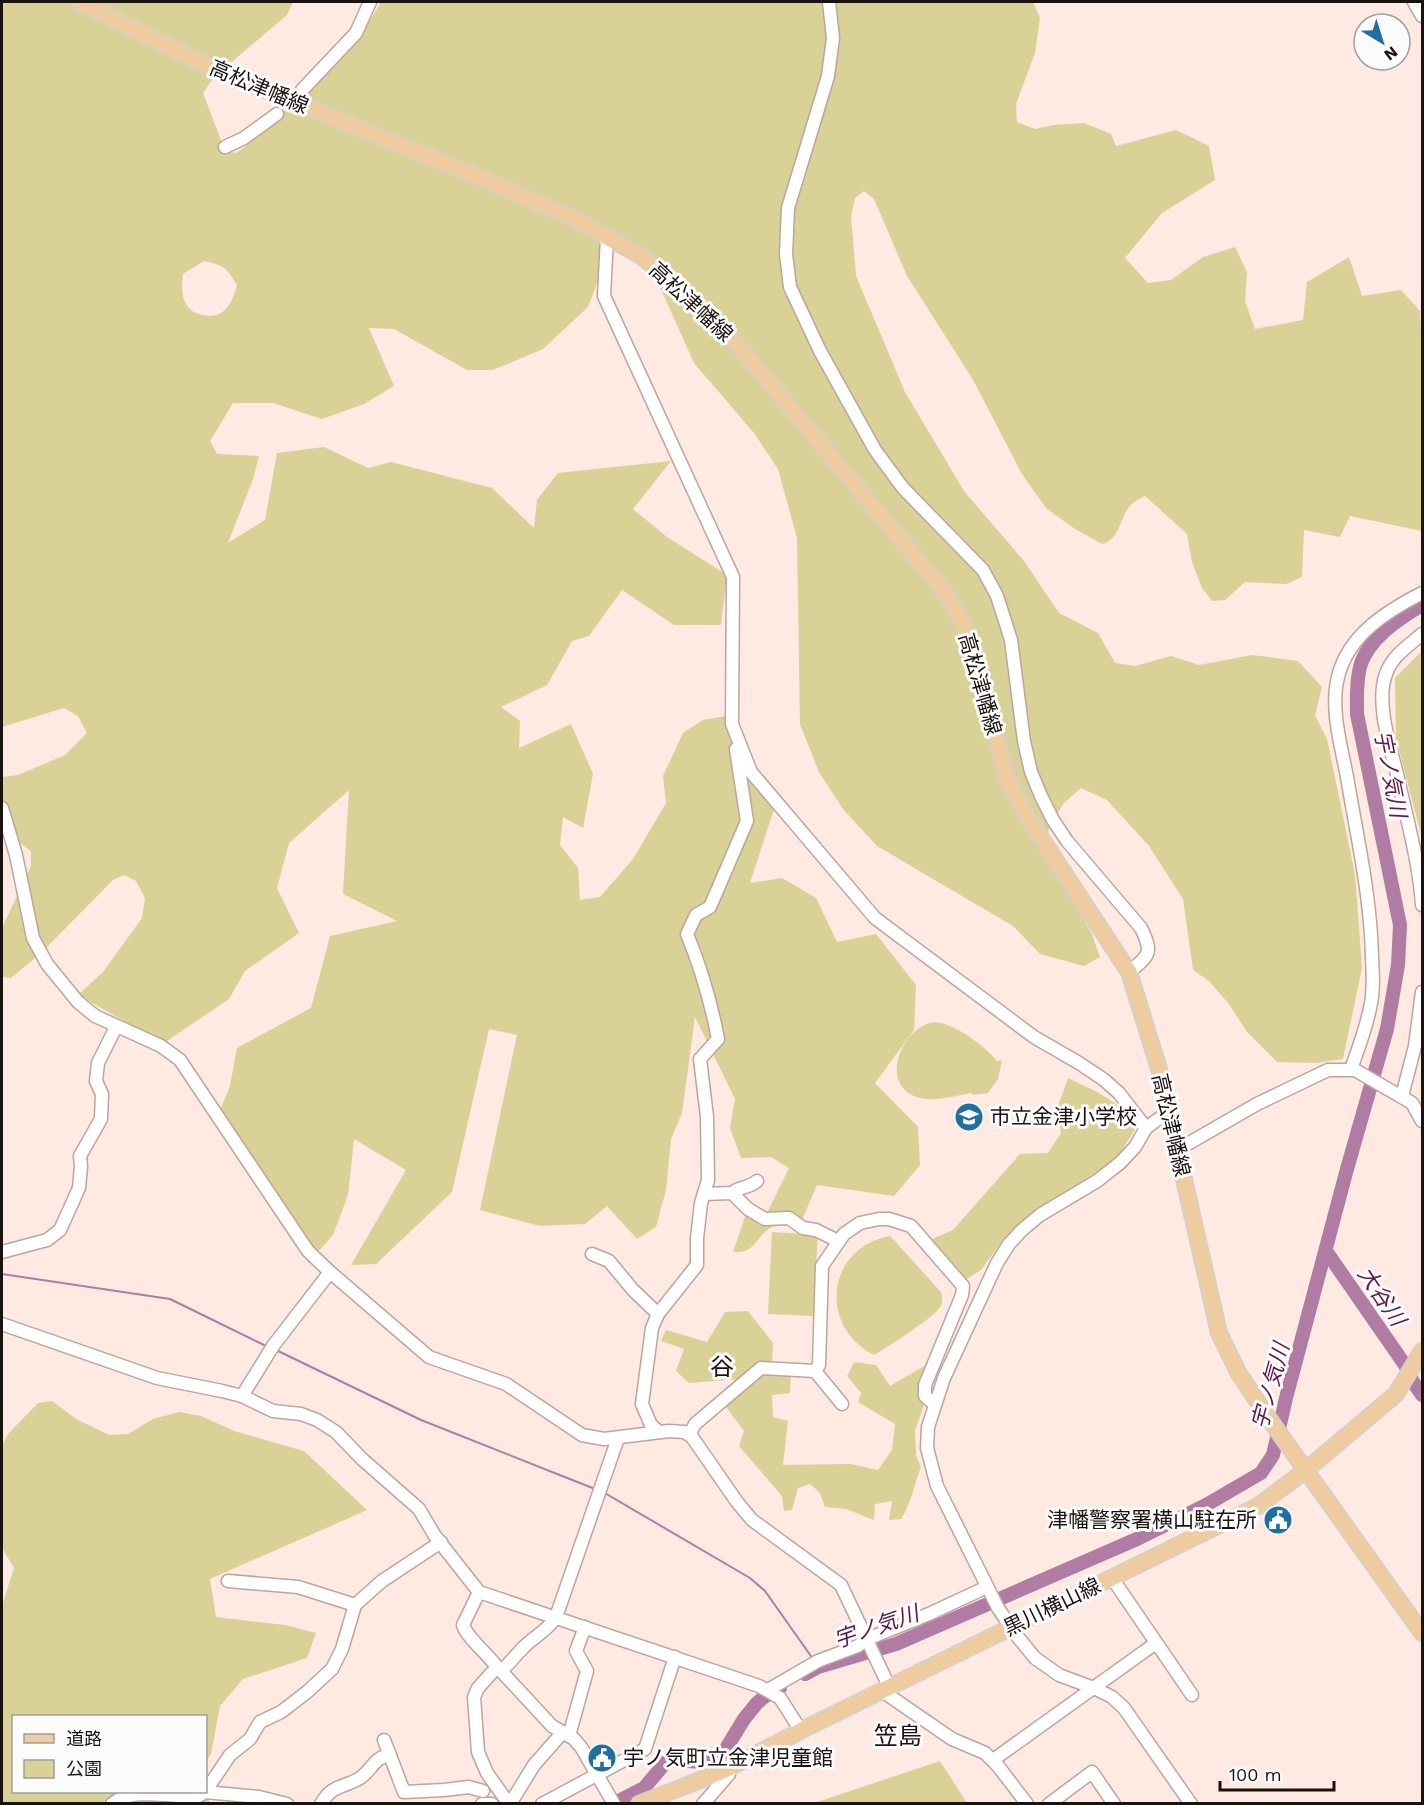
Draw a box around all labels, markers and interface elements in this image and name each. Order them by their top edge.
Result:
north arrow [1352,12,1412,72]
text: N [1380,42,1401,65]
street label: 高松津幡線 [206,55,312,119]
street label: 高松津幡線 [644,257,738,347]
street label: 高松津幡線 [954,630,1007,738]
water label: 宇ノ気川 [1370,729,1412,822]
street label: 高松津幡線 [1147,1071,1195,1179]
school or university icon: 市立金津小学校 [953,1101,985,1133]
place label: 市立金津小学校 [990,1104,1137,1129]
water label: 大谷川 [1353,1262,1412,1332]
water label: 宇ノ気川 [1247,1338,1294,1432]
district label: 谷 [710,1353,734,1381]
public building icon: 津幡警察署横山駐在所 [1262,1504,1294,1536]
place label: 津幡警察署横山駐在所 [1047,1507,1257,1532]
street label: 黒川横山線 [999,1572,1104,1641]
water label: 宇ノ気川 [830,1600,924,1653]
legend [12,1715,207,1793]
district label: 笠島 [874,1722,922,1750]
text: 道路 [66,1728,102,1749]
public building icon: 宇ノ気町立金津児童館 [586,1742,618,1774]
place label: 宇ノ気町立金津児童館 [623,1745,833,1770]
scale bar [1220,1754,1334,1792]
text: 公園 [66,1758,102,1779]
text: 100 m [1229,1764,1282,1785]

